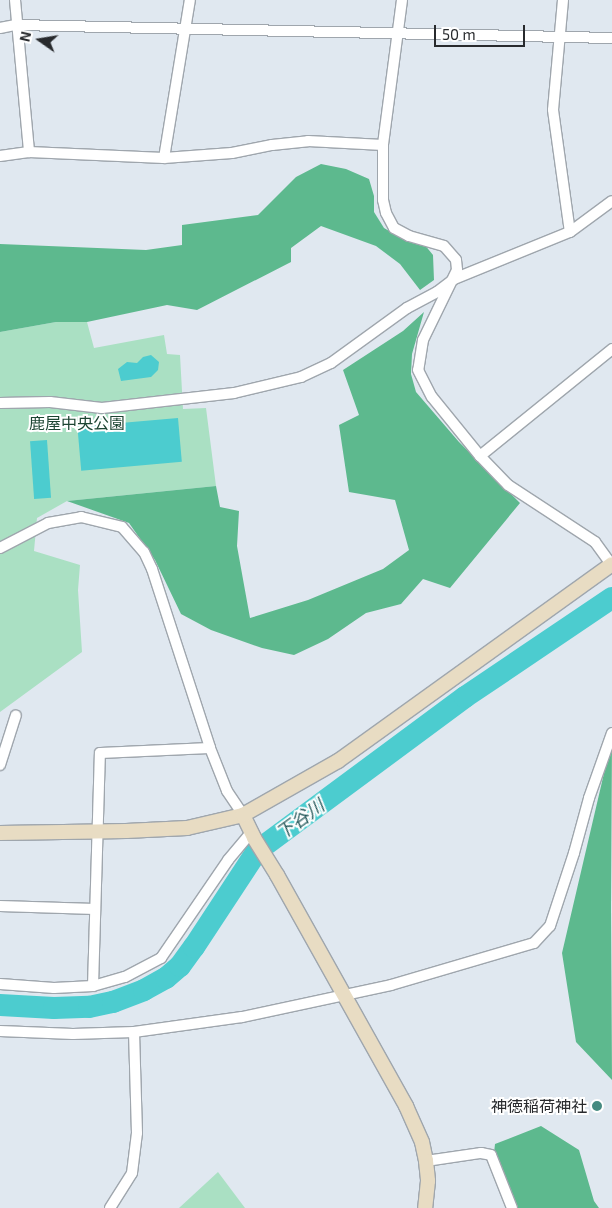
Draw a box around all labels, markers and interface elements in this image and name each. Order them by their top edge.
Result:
north arrow [15,15,65,65]
scale bar [437,15,528,47]
text: 50 m [442,25,476,43]
text: N [15,30,34,43]
park label: 鹿屋中央公園 [29,413,125,433]
water label: 下谷川 [272,794,328,844]
place label: 神徳稲荷神社 [491,1096,587,1116]
marker: 神徳稲荷神社 [591,1100,603,1112]

